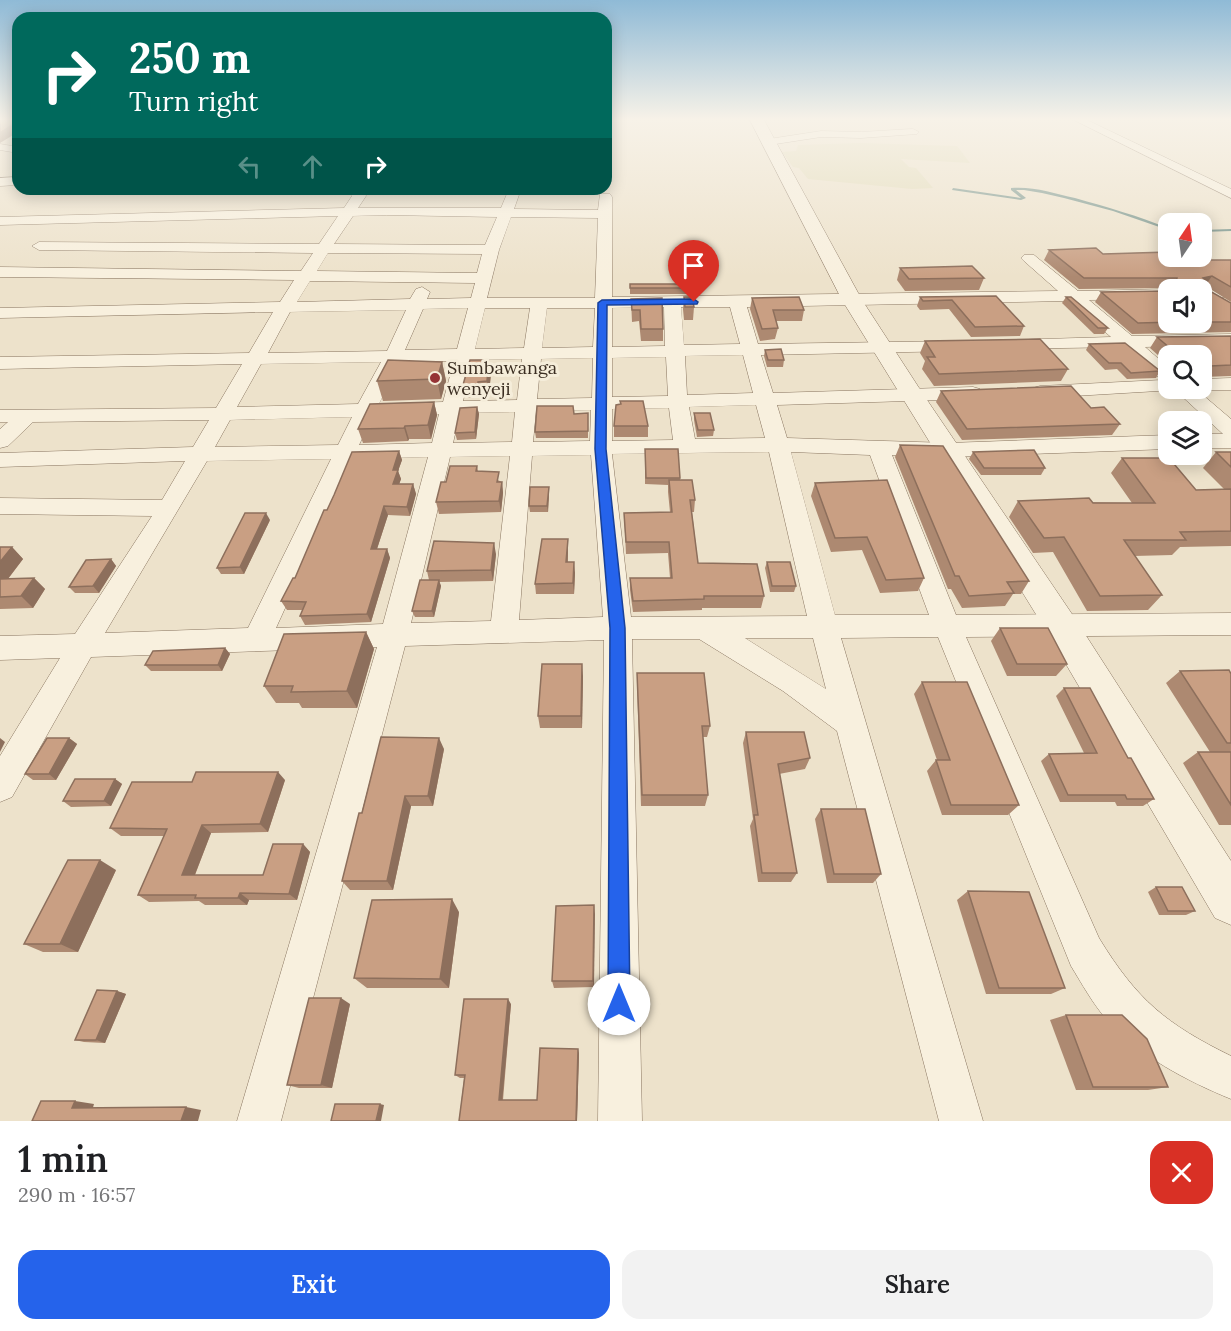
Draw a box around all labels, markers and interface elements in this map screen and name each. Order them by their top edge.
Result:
text: 250 m [129,31,250,85]
icon: right [30,36,108,114]
text: Turn right [129,84,258,118]
icon: left [233,150,266,183]
icon: ahead [296,150,329,183]
icon: right [359,150,392,183]
north arrow [1158,213,1212,267]
map controls [1158,213,1212,465]
pin [668,240,719,302]
icon: arrive [677,249,710,282]
button: sound [1158,279,1212,333]
button: search [1158,345,1212,399]
place label: Sumbawanga wenyeji [447,356,557,400]
marker: Sumbawanga wenyeji [428,371,442,385]
button: layers [1158,411,1212,465]
position arrow [587,972,651,1036]
text: 1 min [18,1136,108,1182]
button: close [1150,1141,1213,1204]
text: 290 m · 16:57 [18,1182,135,1207]
button: Exit [18,1250,610,1319]
button: Share [622,1250,1213,1319]

